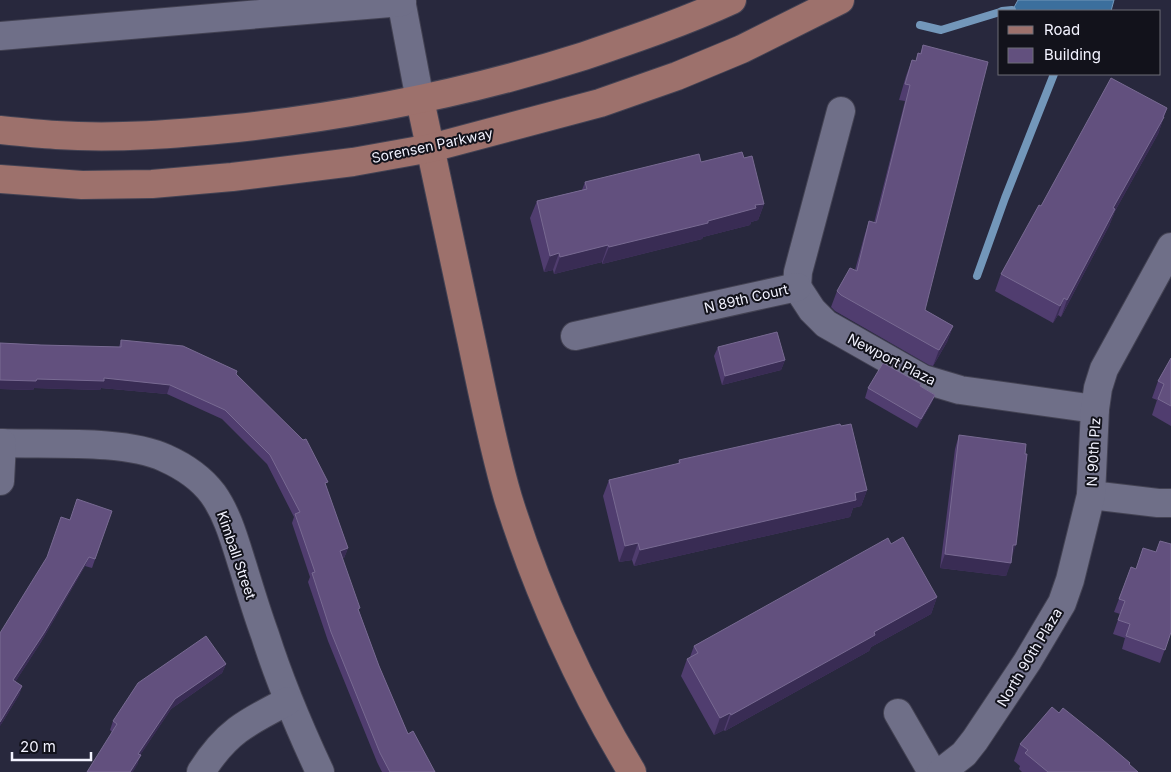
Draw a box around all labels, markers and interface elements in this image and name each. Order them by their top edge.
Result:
legend [998,10,1161,75]
text: Road [1044,20,1080,39]
text: Building [1044,45,1101,64]
street label: Sorensen Parkway [370,124,494,166]
street label: N 89th Court [702,280,790,316]
street label: Newport Plaza [845,329,939,389]
street label: N 90th Plz [1083,417,1103,487]
street label: Kimball Street [214,509,260,602]
street label: North 90th Plaza [993,605,1065,709]
scale bar [12,730,91,762]
text: 20 m [20,737,56,756]

